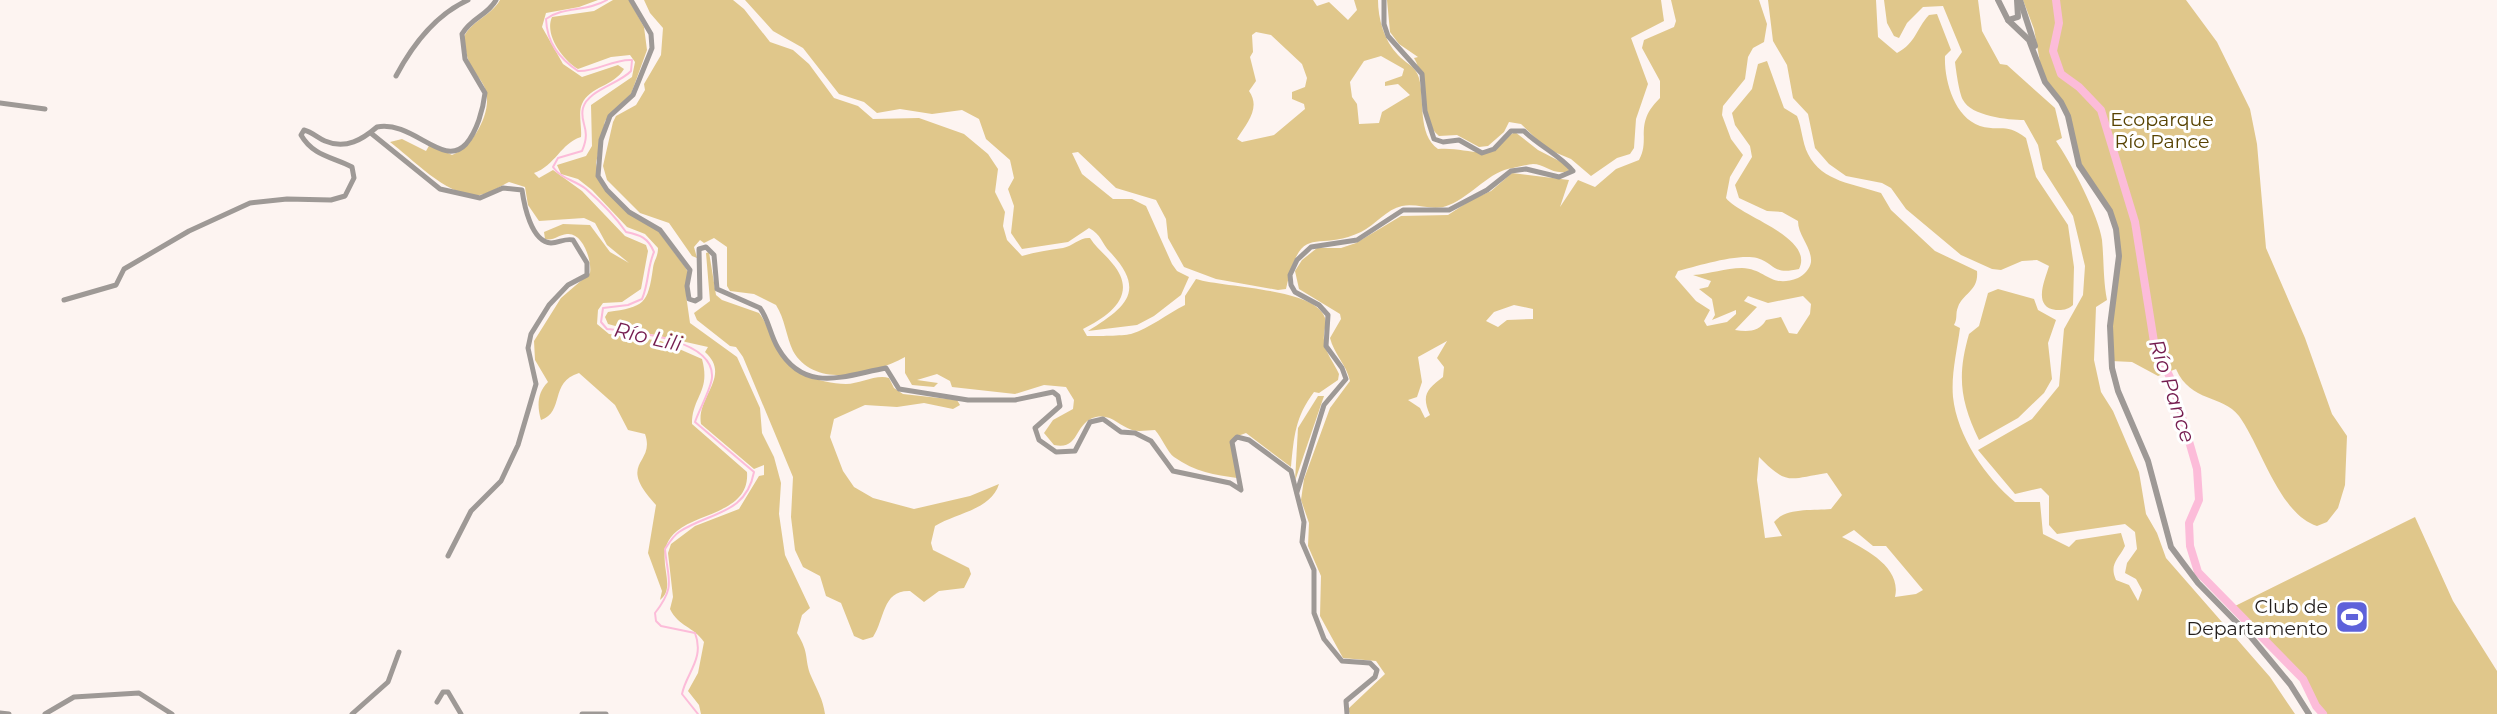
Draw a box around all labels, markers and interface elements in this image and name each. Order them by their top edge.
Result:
park label: Ecoparque Río Pance [2110,108,2214,153]
water label: Río Lili [612,317,685,357]
water label: Río Pance [2144,336,2201,446]
place label: Club de Departamento [2187,595,2328,640]
sports icon: Club de Departamento [2333,598,2371,636]

